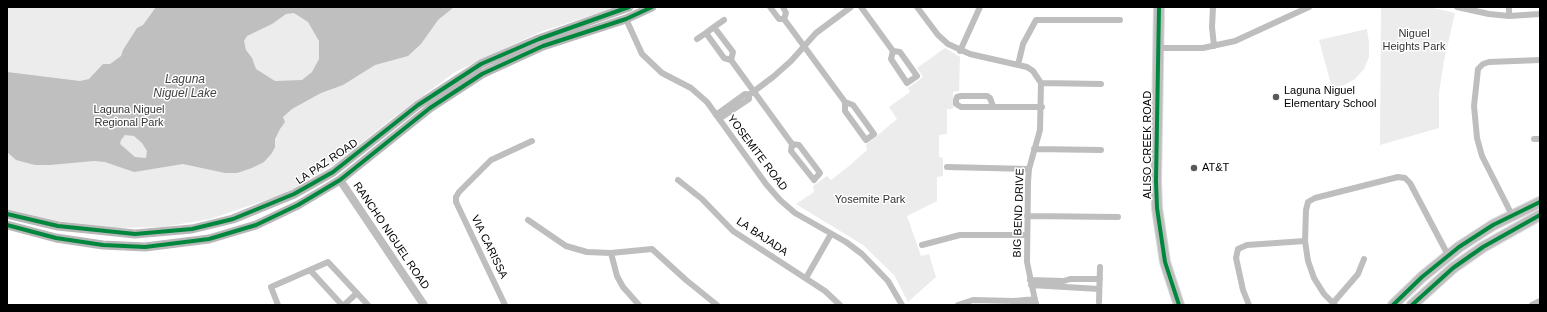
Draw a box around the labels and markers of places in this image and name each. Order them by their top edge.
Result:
place label: Laguna Niguel Elementary School [1284,84,1376,110]
marker: Laguna Niguel Elementary School [1271,92,1281,102]
place label: AT&T [1202,161,1229,175]
marker: AT&T [1189,163,1199,173]

